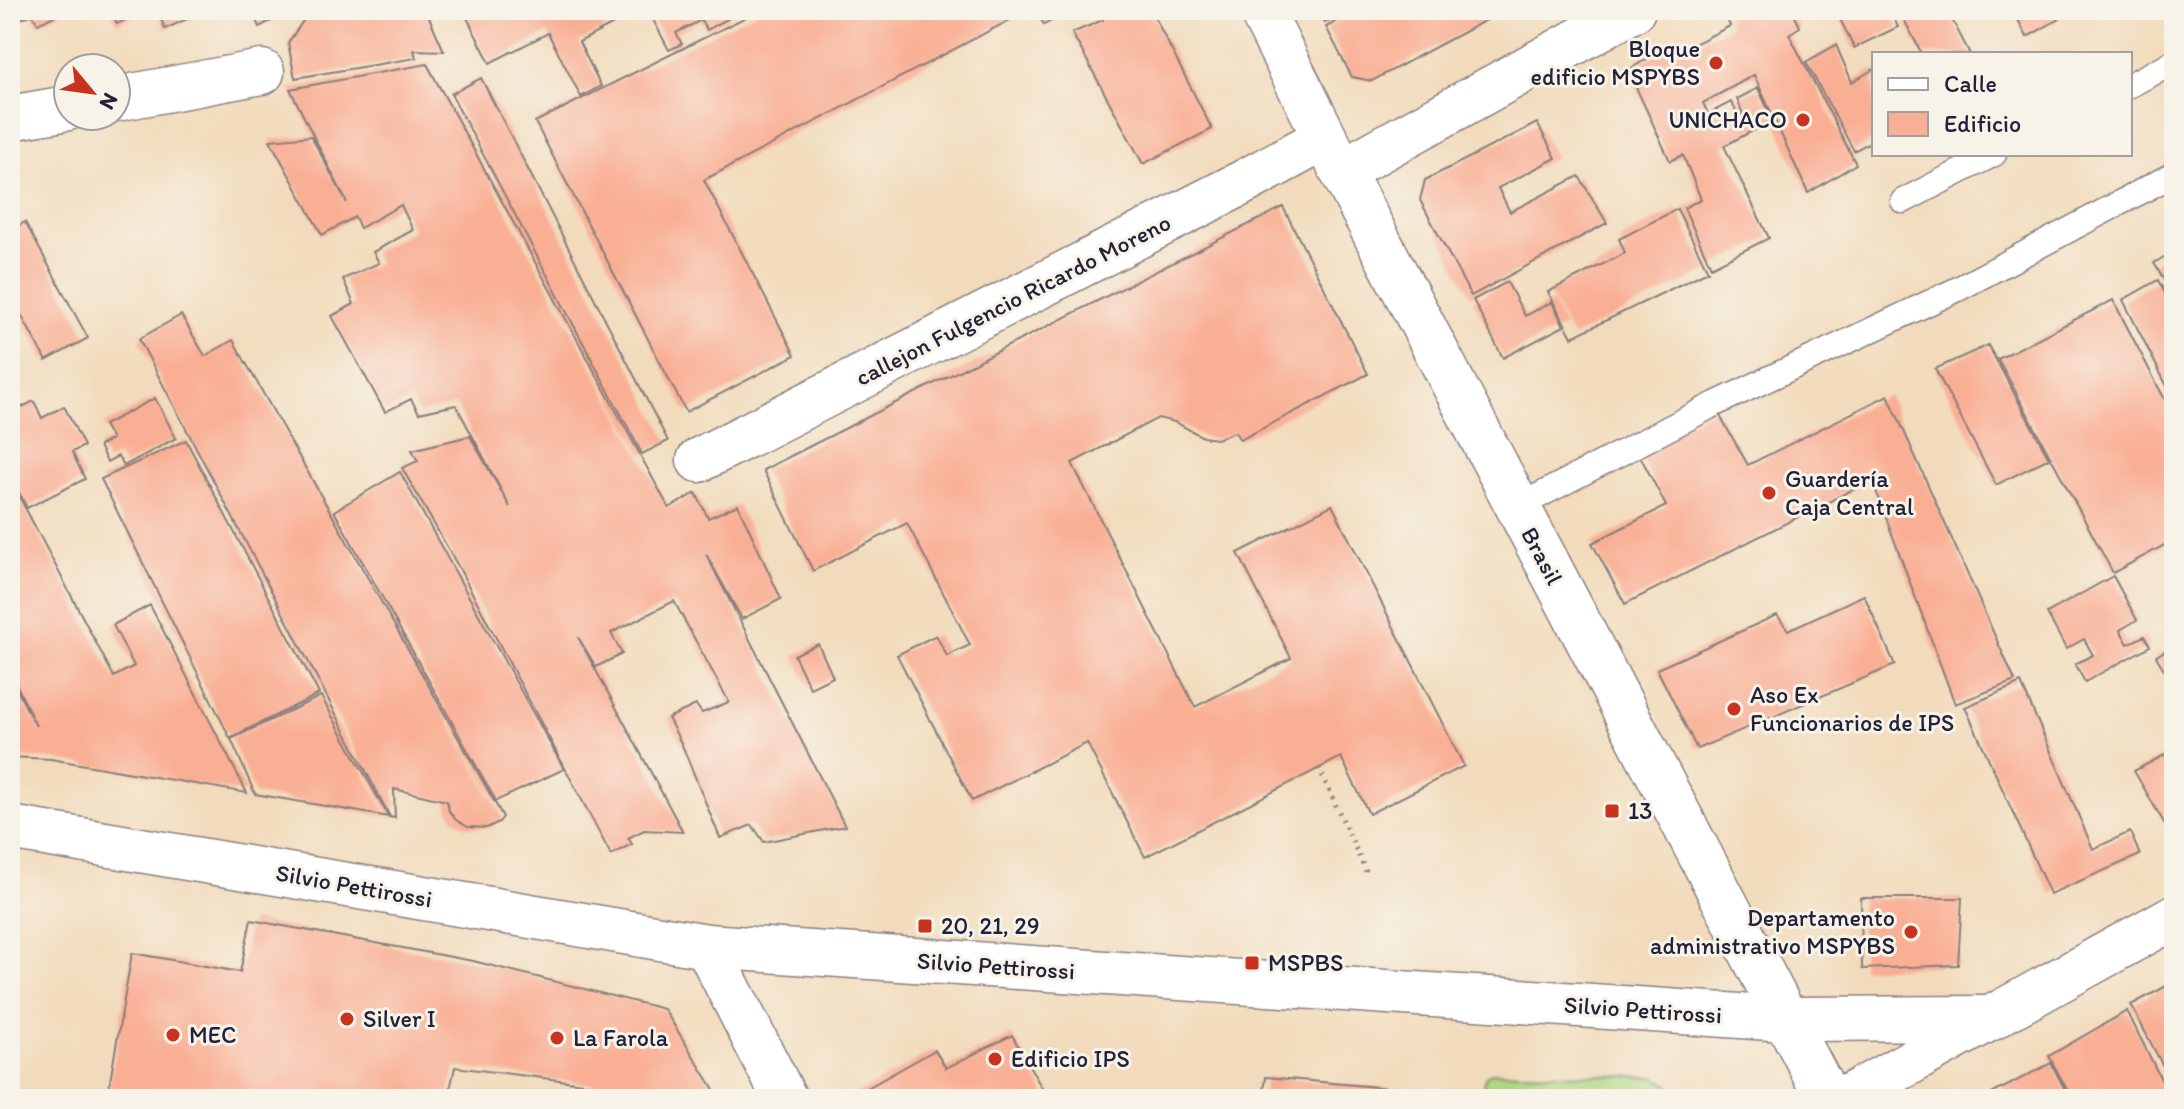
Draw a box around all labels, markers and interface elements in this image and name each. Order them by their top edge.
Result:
place label: Bloque edificio MSPYBS [1531,34,1700,91]
north arrow [52,52,132,132]
legend [1872,52,2132,156]
marker: Bloque edificio MSPYBS [1707,54,1725,72]
text: Calle [1944,69,1997,98]
text: N [94,88,124,114]
place label: UNICHACO [1668,105,1787,134]
text: Edificio [1944,109,2021,138]
marker: UNICHACO [1794,111,1812,129]
street label: callejon Fulgencio Ricardo Moreno [850,207,1175,392]
place label: Guardería Caja Central [1785,464,1914,521]
marker: Guardería Caja Central [1760,484,1778,502]
street label: Brasil [1515,522,1570,590]
place label: Aso Ex Funcionarios de IPS [1750,680,1954,737]
marker: Aso Ex Funcionarios de IPS [1725,700,1743,718]
place label: 13 [1628,796,1652,825]
marker: 13 [1603,802,1621,820]
street label: Silvio Pettirossi [274,857,435,914]
place label: Departamento administrativo MSPYBS [1650,903,1895,960]
place label: 20, 21, 29 [941,911,1040,940]
marker: 20, 21, 29 [916,917,934,935]
marker: Departamento administrativo MSPYBS [1902,923,1920,941]
street label: Silvio Pettirossi [916,946,1076,985]
place label: MSPBS [1268,948,1343,977]
marker: MSPBS [1243,954,1261,972]
street label: Silvio Pettirossi [1563,990,1723,1029]
place label: Silver I [363,1004,436,1033]
marker: Silver I [338,1010,356,1028]
place label: MEC [189,1020,237,1049]
place label: La Farola [573,1023,669,1052]
marker: MEC [164,1026,182,1044]
marker: La Farola [548,1029,566,1047]
place label: Edificio IPS [1011,1044,1130,1073]
marker: Edificio IPS [986,1050,1004,1068]

